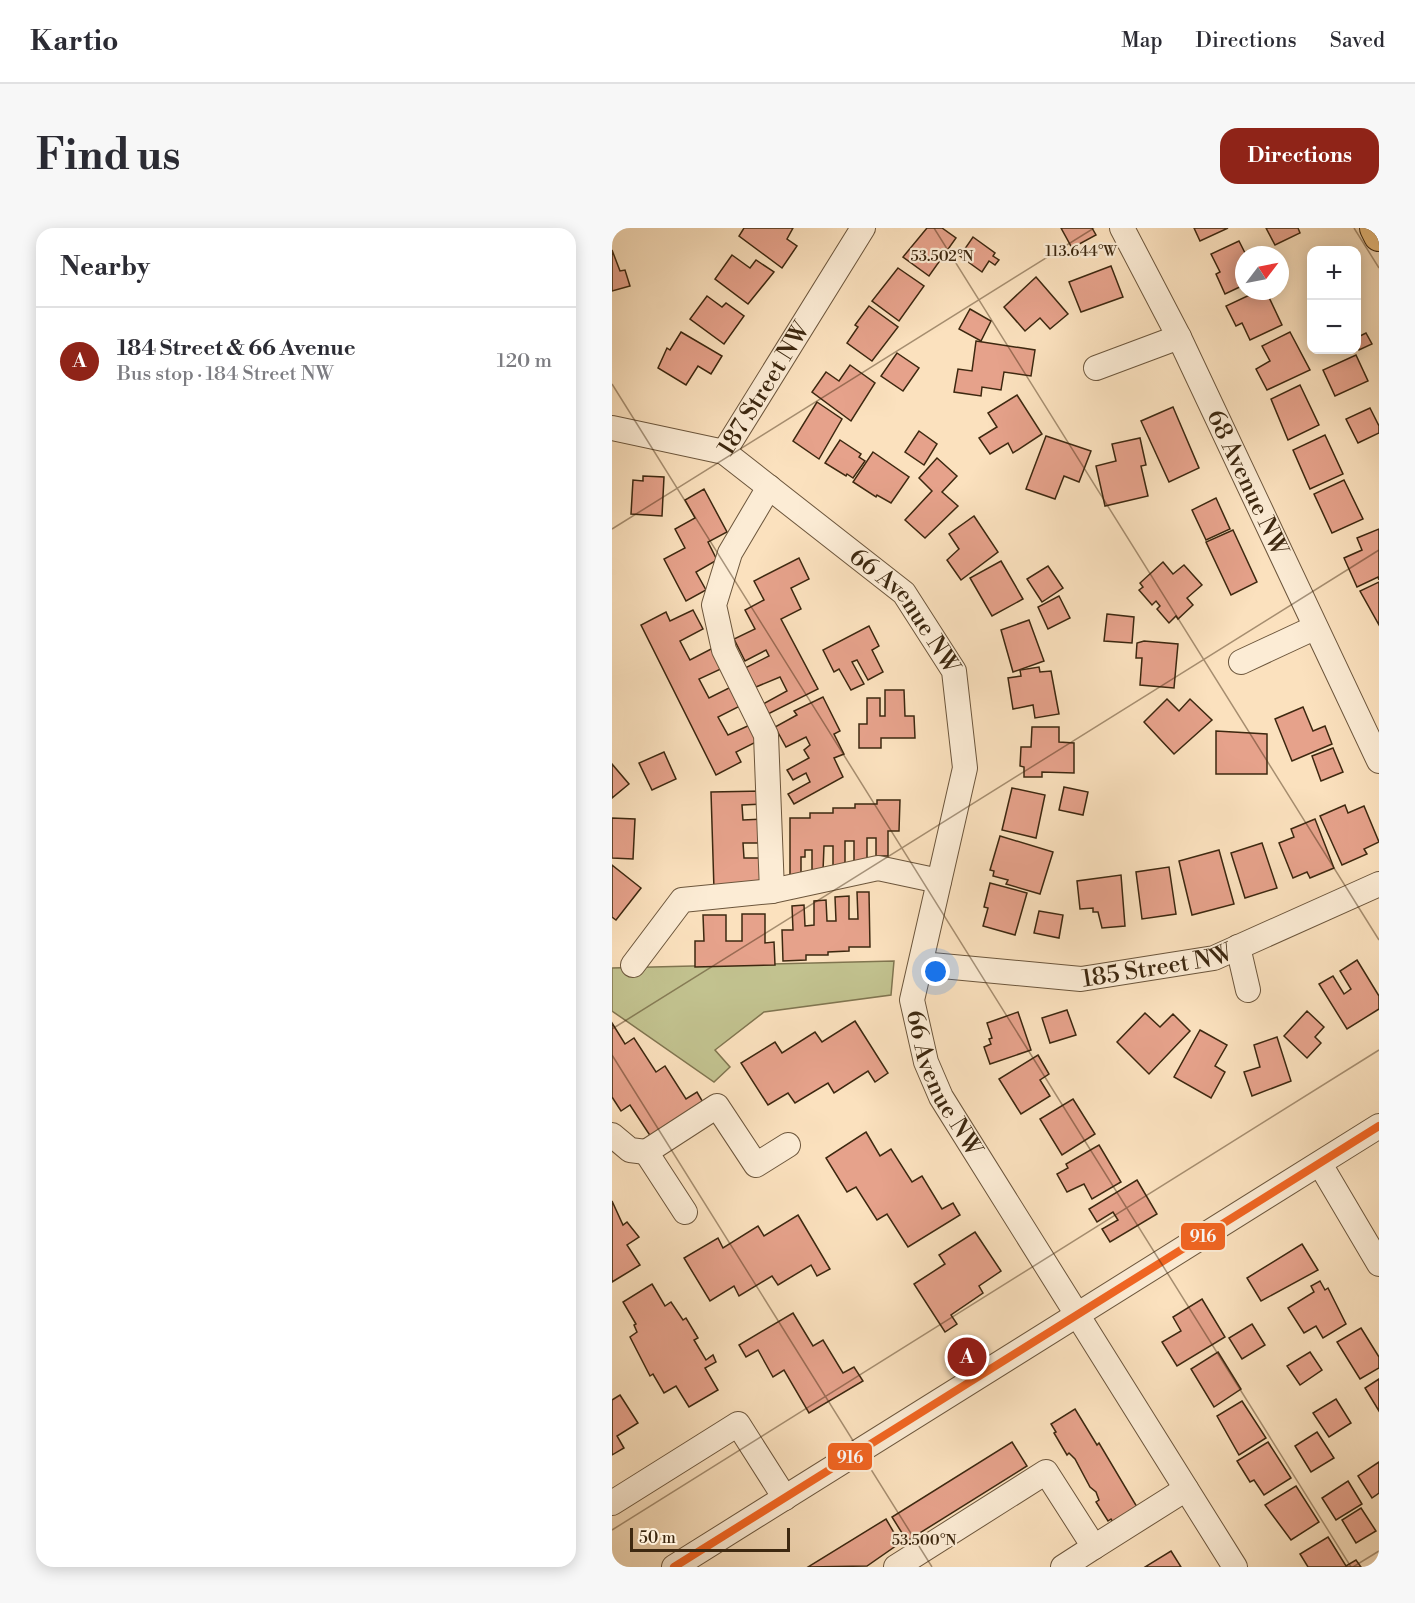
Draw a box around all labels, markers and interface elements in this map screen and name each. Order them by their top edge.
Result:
text: Kartio [30,24,119,59]
text: Map [1121,28,1163,54]
text: Directions [1196,28,1297,54]
text: Saved [1330,28,1385,54]
button: Directions [1220,128,1379,184]
text: Find us [36,130,180,183]
text: 113.644°W [1045,242,1117,261]
north arrow [1235,246,1289,300]
map controls [1307,246,1361,354]
button: + [1307,246,1361,300]
text: 53.502°N [910,247,974,266]
text: Nearby [60,251,150,283]
button: − [1307,300,1361,354]
street label: 187 Street NW [712,316,818,461]
text: 184 Street & 66 Avenue [117,335,355,362]
text: A [72,349,87,374]
text: 120 m [497,349,552,374]
text: Bus stop · 184 Street NW [117,362,334,387]
street label: 68 Avenue NW [1200,405,1295,562]
street label: 66 Avenue NW [843,542,966,681]
street label: 185 Street NW [1080,937,1239,995]
your location [921,957,950,986]
street label: 66 Avenue NW [899,1007,989,1163]
line badge: 916 [1180,1222,1226,1251]
text: 916 [1190,1227,1216,1247]
pin: A [948,1334,986,1380]
line badge: 916 [827,1442,873,1471]
text: 916 [837,1448,863,1468]
scale bar [630,1525,790,1552]
text: 50 m [639,1528,676,1548]
text: 53.500°N [892,1531,956,1550]

